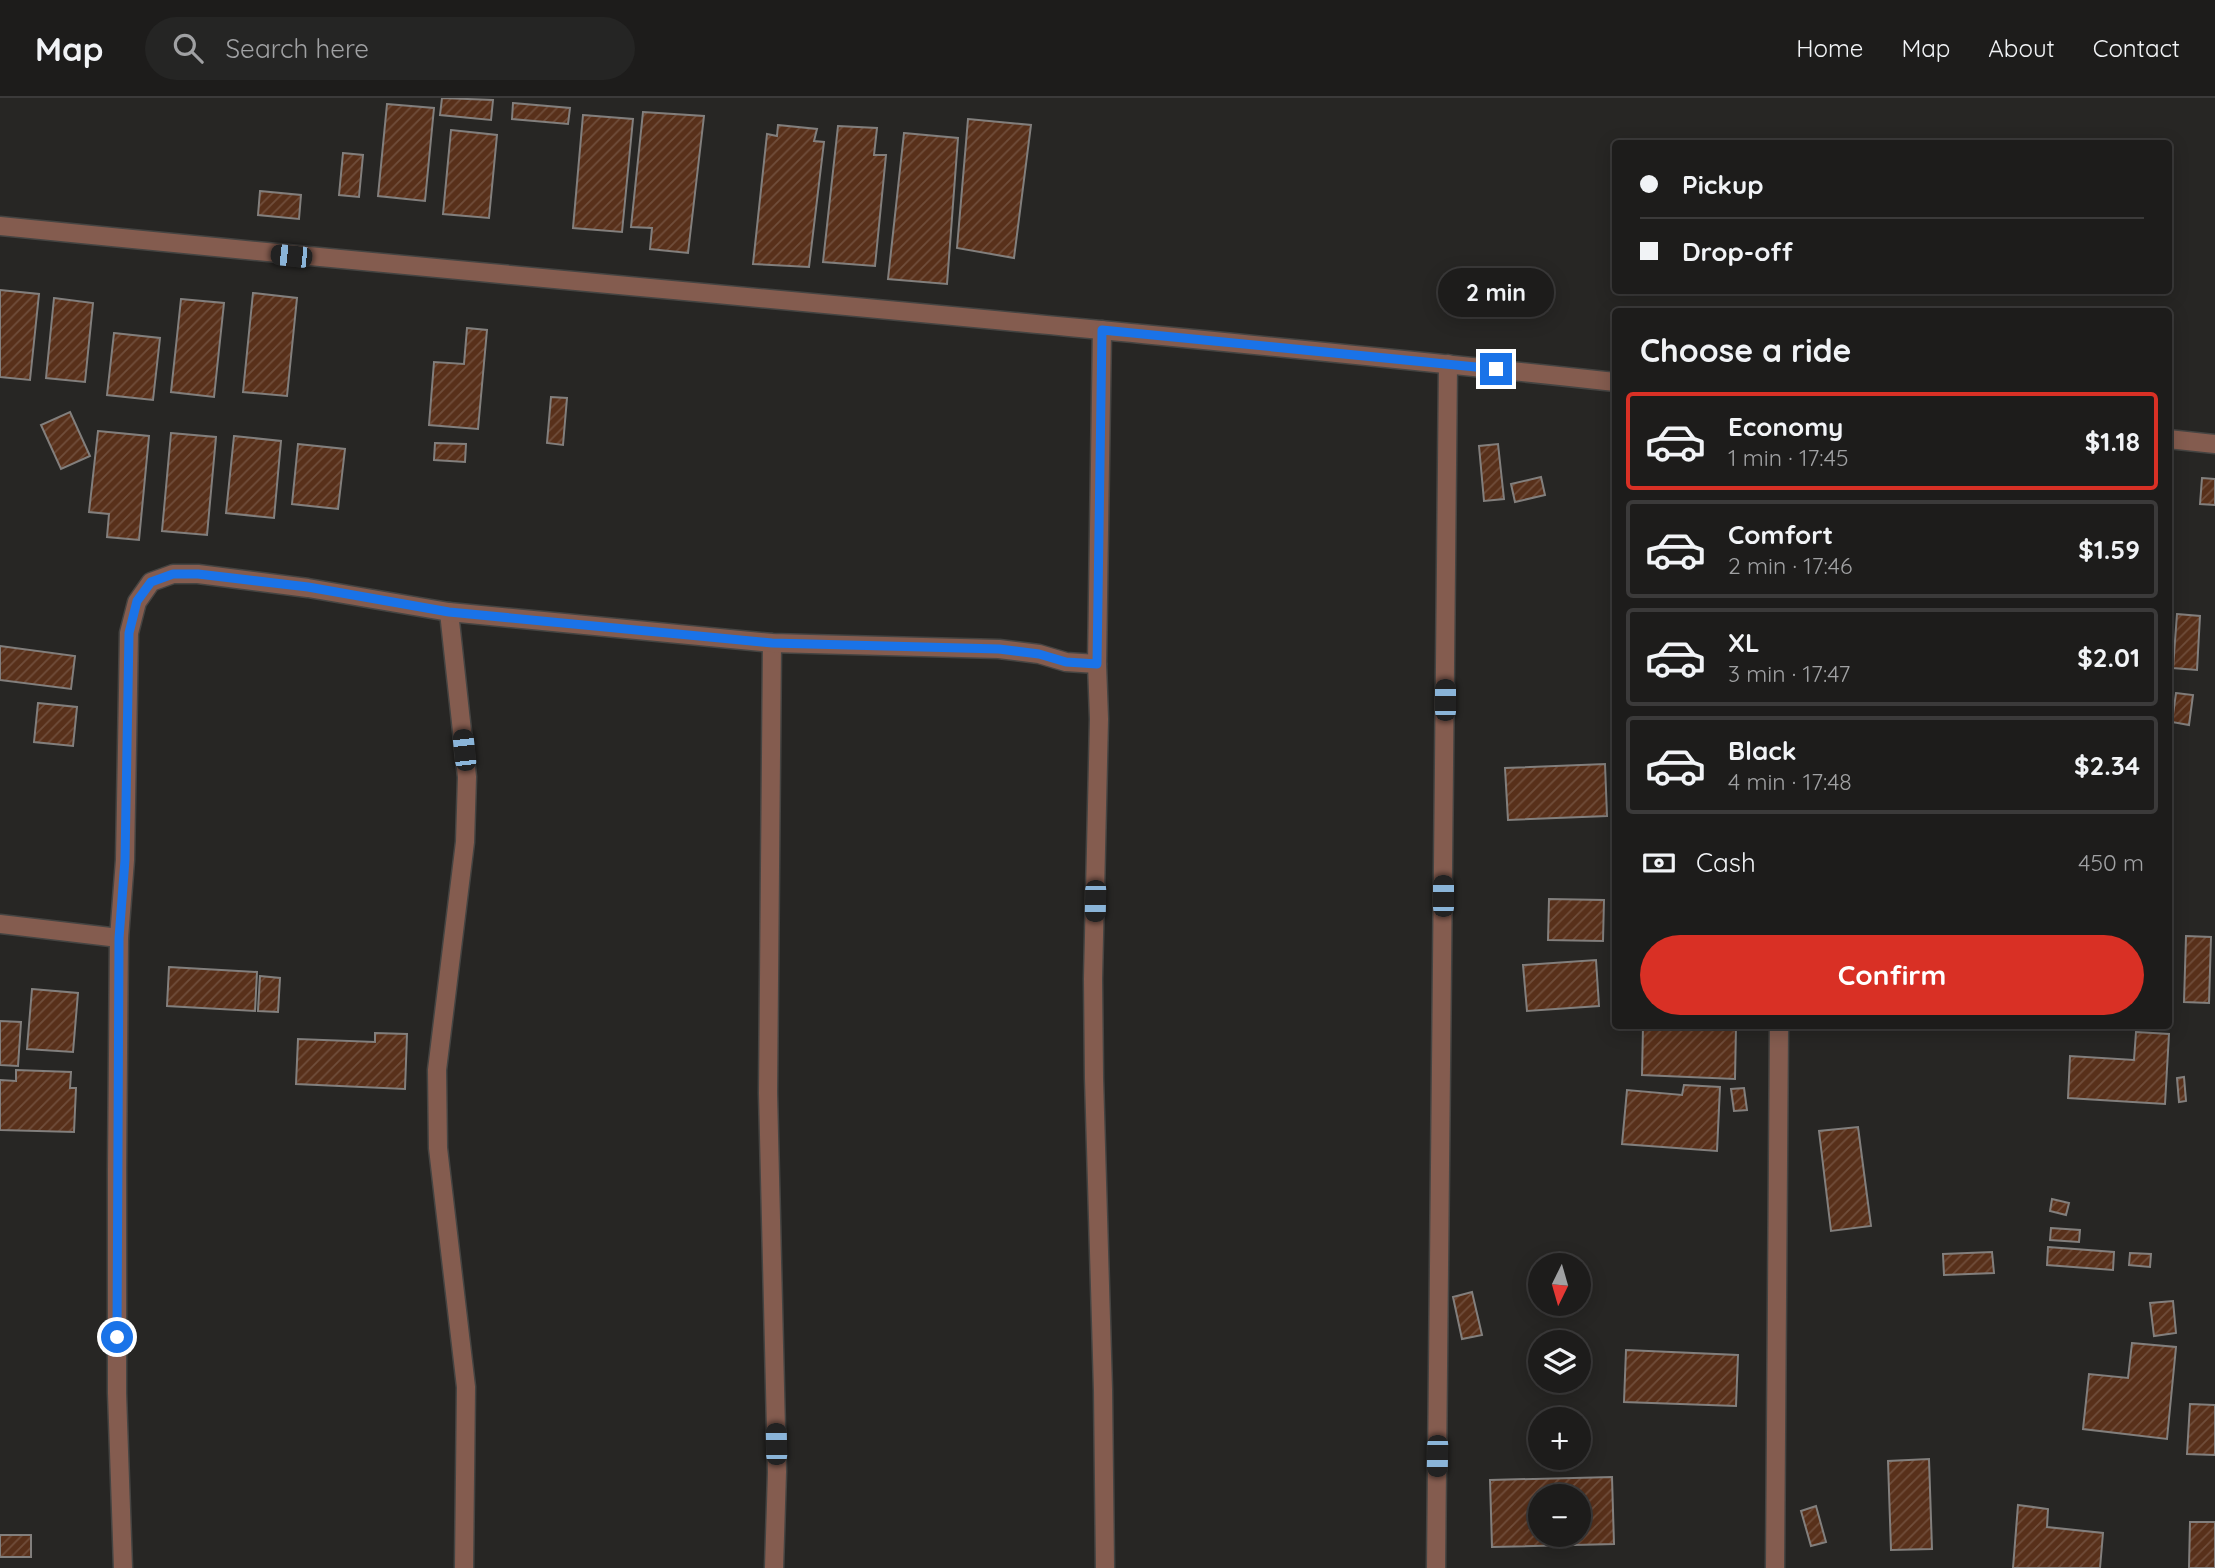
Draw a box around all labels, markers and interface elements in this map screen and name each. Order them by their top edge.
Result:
search box [145,17,635,80]
text: Map [35,28,103,69]
icon: search [169,29,207,67]
text: Search here [225,32,369,65]
text: Home [1796,33,1863,63]
text: Map [1901,33,1950,63]
text: About [1988,33,2055,63]
text: Contact [2093,33,2180,63]
text: Pickup [1682,168,1764,201]
text: Drop-off [1682,235,1793,268]
car [270,243,313,269]
callout: 2 min [1438,268,1554,316]
text: 2 min [1466,278,1526,307]
text: Choose a ride [1640,330,1852,370]
route end [1480,353,1512,385]
icon: car [1644,410,1707,473]
text: Economy [1728,410,1843,443]
text: $1.18 [2085,425,2140,458]
text: 1 min · 17:45 [1728,443,1848,472]
icon: car [1644,518,1707,581]
text: Comfort [1728,518,1833,551]
text: $1.59 [2078,533,2140,566]
text: 2 min · 17:46 [1728,551,1852,580]
icon: car [1644,626,1707,689]
text: XL [1728,626,1760,659]
text: $2.01 [2077,641,2140,674]
text: 3 min · 17:47 [1728,659,1850,688]
car [1435,679,1456,721]
car [452,728,477,772]
icon: car [1644,734,1707,797]
text: Black [1728,734,1797,767]
text: $2.34 [2074,749,2140,782]
text: 4 min · 17:48 [1728,767,1852,796]
icon: cash [1640,844,1678,882]
text: Cash [1696,846,1756,879]
text: 450 m [2078,848,2144,877]
car [1433,875,1454,917]
car [1085,880,1106,922]
button: Confirm [1640,935,2144,1015]
north arrow [1528,1253,1591,1316]
map controls [1528,1253,1591,1547]
route start [101,1321,133,1353]
button: layers [1528,1330,1591,1393]
button: + [1528,1407,1591,1470]
car [766,1423,787,1465]
car [1427,1435,1448,1477]
button: − [1528,1484,1591,1547]

